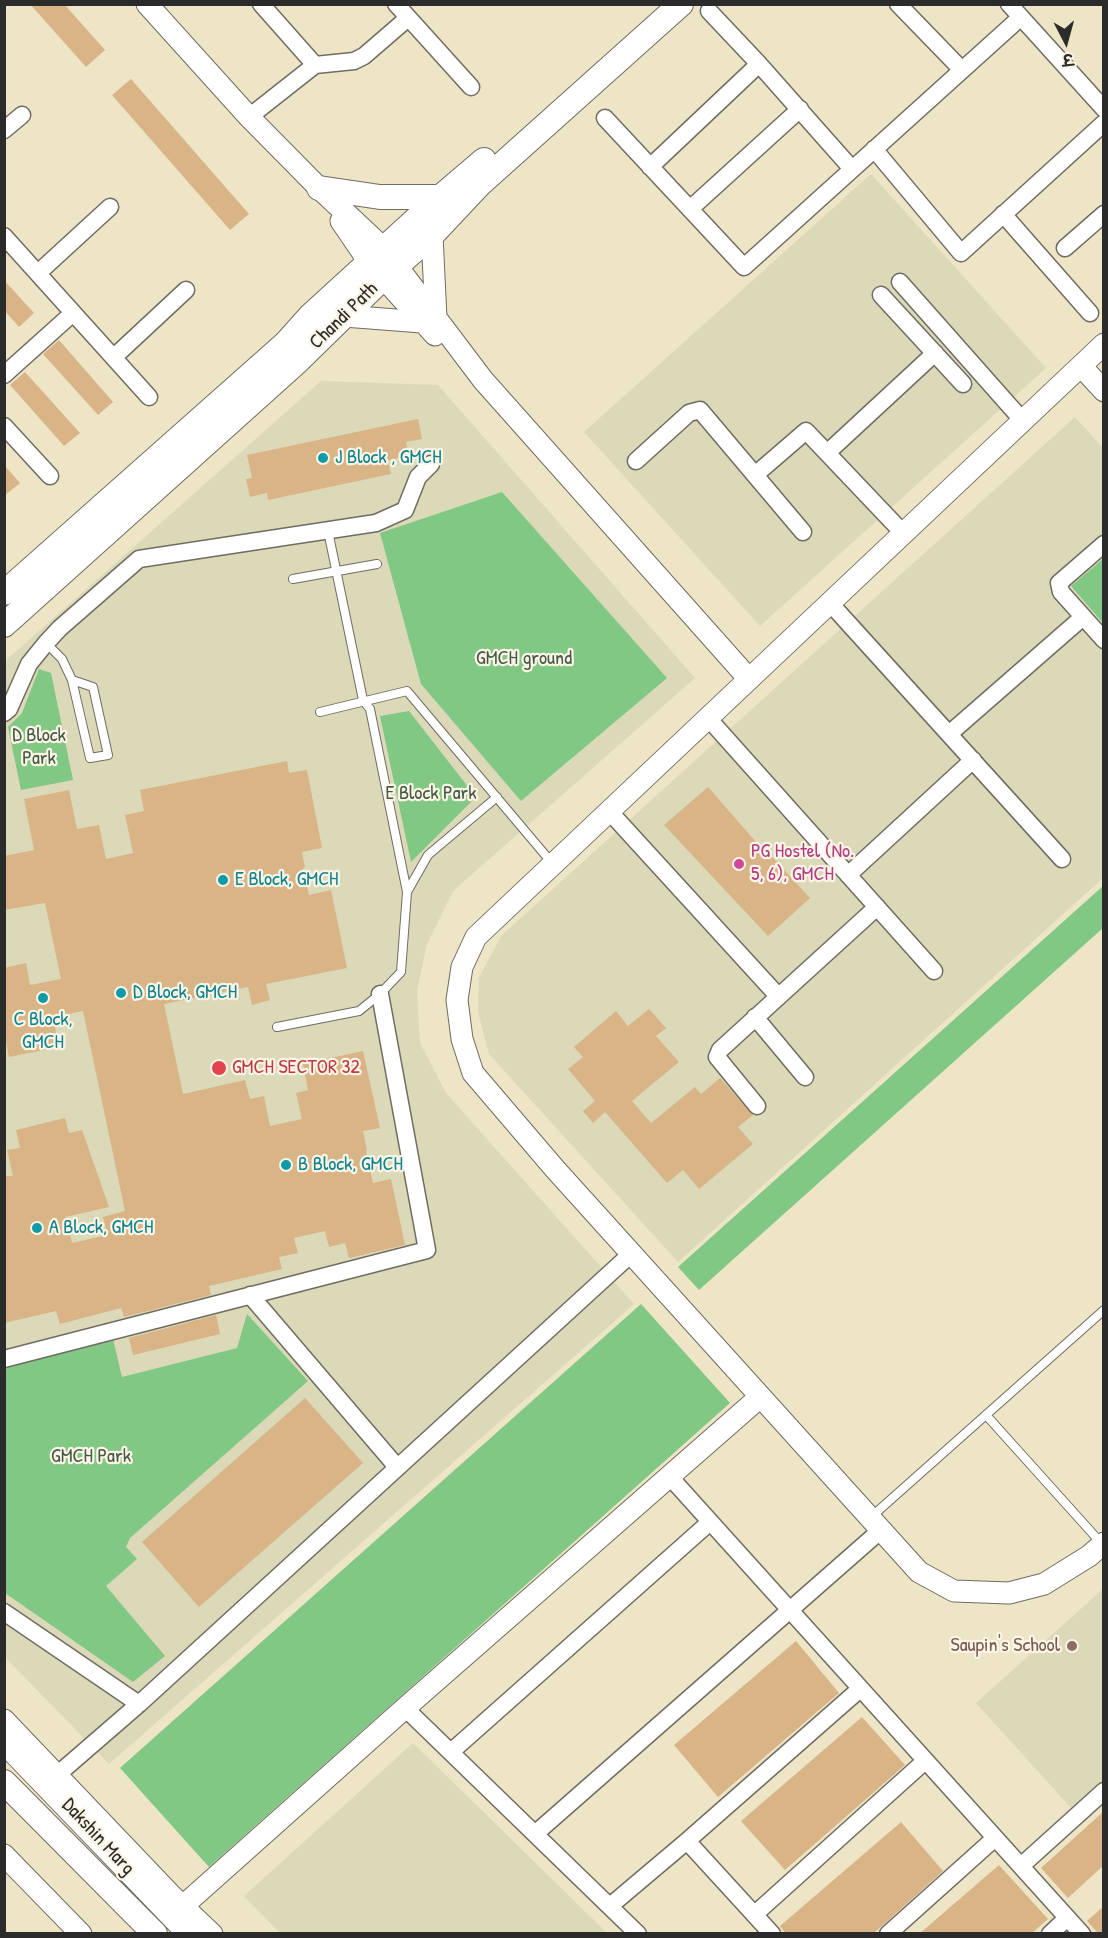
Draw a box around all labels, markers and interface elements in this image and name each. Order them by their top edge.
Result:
north arrow [1036,12,1096,72]
text: उ [1061,48,1074,71]
street label: Chandi Path [305,278,383,354]
place label: J Block , GMCH [335,446,442,470]
marker: J Block , GMCH [316,451,330,465]
park label: GMCH ground [476,647,572,671]
park label: D Block Park [12,724,66,771]
park label: E Block Park [385,782,477,806]
place label: PG Hostel (No. 5, 6), GMCH [751,840,854,887]
marker: PG Hostel (No. 5, 6), GMCH [732,857,746,871]
place label: E Block, GMCH [235,868,338,892]
marker: E Block, GMCH [216,873,230,887]
place label: D Block, GMCH [133,981,237,1005]
marker: D Block, GMCH [114,986,128,1000]
marker: C Block, GMCH [36,991,50,1005]
place label: C Block, GMCH [13,1008,73,1055]
place label: GMCH SECTOR 32 [232,1056,360,1080]
marker: GMCH SECTOR 32 [210,1059,228,1077]
place label: B Block, GMCH [298,1153,403,1177]
marker: B Block, GMCH [279,1158,293,1172]
place label: A Block, GMCH [49,1216,153,1240]
marker: A Block, GMCH [30,1221,44,1235]
park label: GMCH Park [51,1445,131,1469]
place label: Saupin's School [951,1634,1060,1658]
marker: Saupin's School [1065,1639,1079,1653]
street label: Dakshin Marg [56,1794,140,1880]

